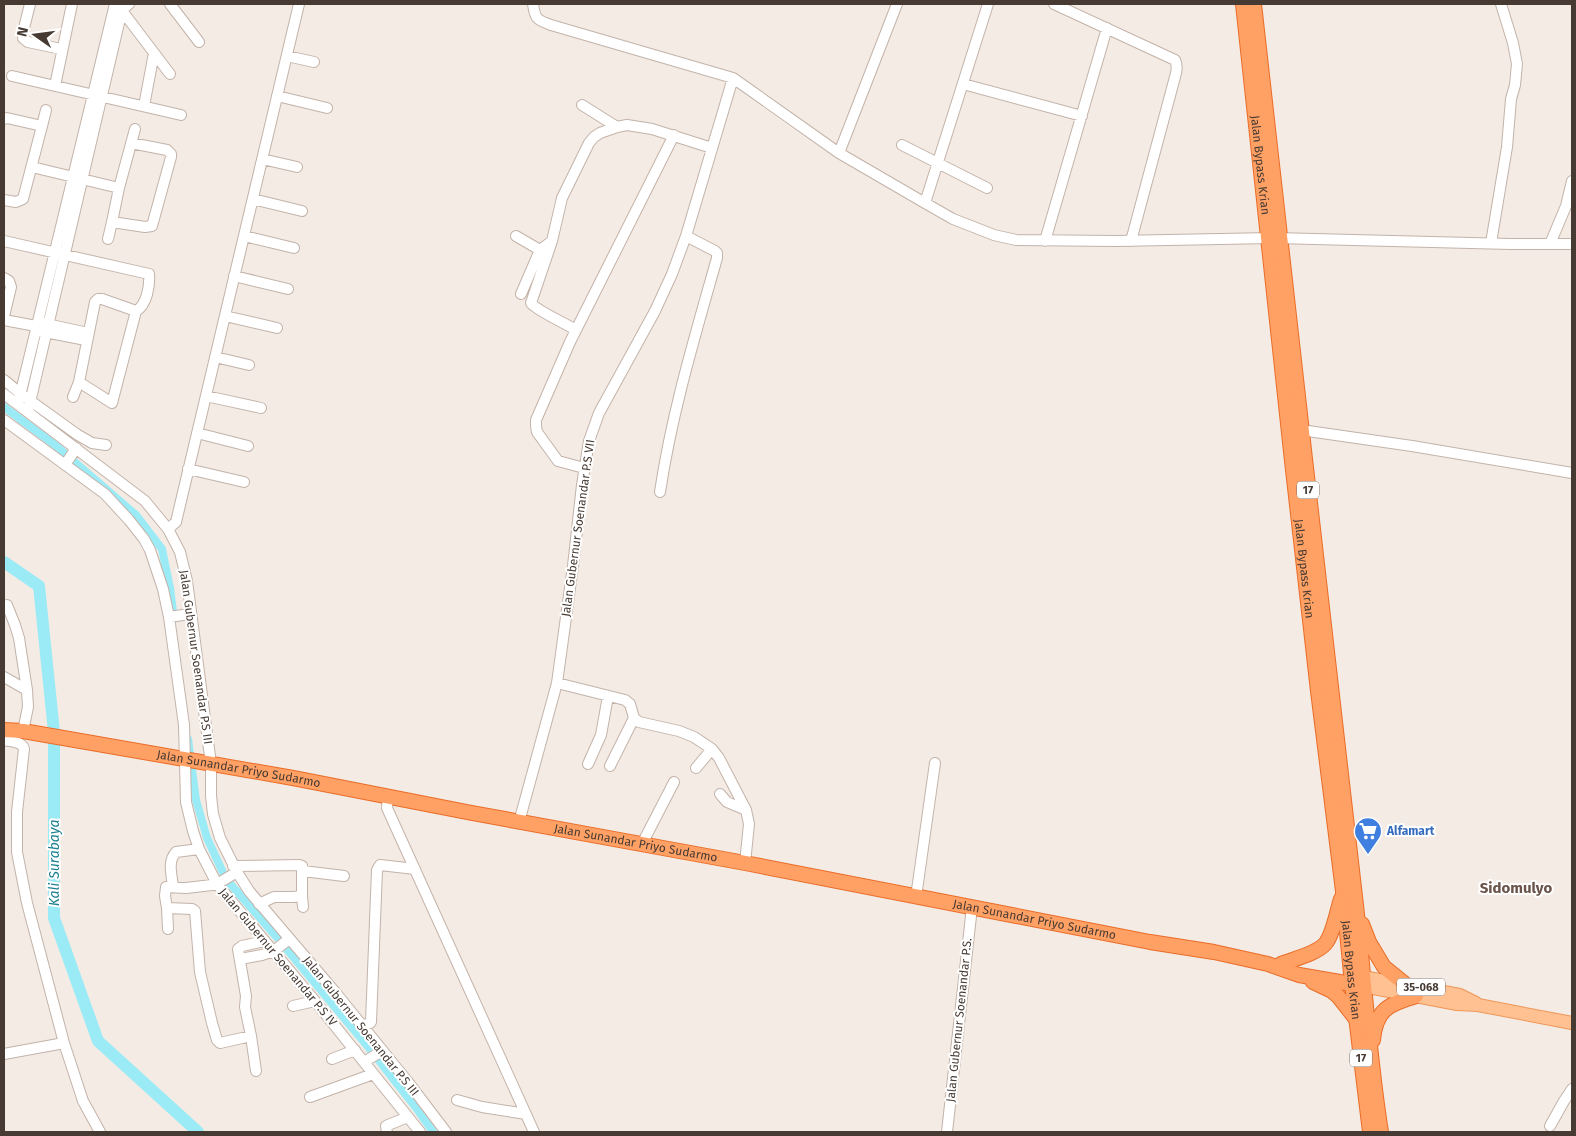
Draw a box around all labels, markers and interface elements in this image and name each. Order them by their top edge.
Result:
north arrow [10,10,60,60]
text: N [13,25,32,39]
street label: Jalan Bypass Krian [1248,115,1273,216]
street label: Jalan Gubernur Soenandar P.S VII [559,438,597,618]
road number: 17 [1297,482,1319,498]
street label: Jalan Bypass Krian [1292,518,1317,619]
street label: Jalan Gubernur Soenandar P.S III [177,569,215,745]
street label: Jalan Sunandar Priyo Sudarmo [156,747,322,790]
supermarket icon: Alfamart [1353,816,1383,855]
water label: Kali Surabaya [46,820,63,906]
street label: Jalan Sunandar Priyo Sudarmo [553,821,719,865]
place label: Alfamart [1386,824,1435,838]
district label: Sidomulyo [1480,879,1553,897]
street label: Jalan Gubernur Soenandar P.S IV [216,885,340,1029]
street label: Jalan Sunandar Priyo Sudarmo [952,897,1117,942]
street label: Jalan Bypass Krian [1339,920,1363,1020]
street label: Jalan Gubernur Soenandar P.S. [943,937,975,1103]
street label: Jalan Gubernur Soenandar P.S III [300,953,422,1099]
road number: 35-068 [1397,979,1445,996]
road number: 17 [1350,1050,1372,1066]

